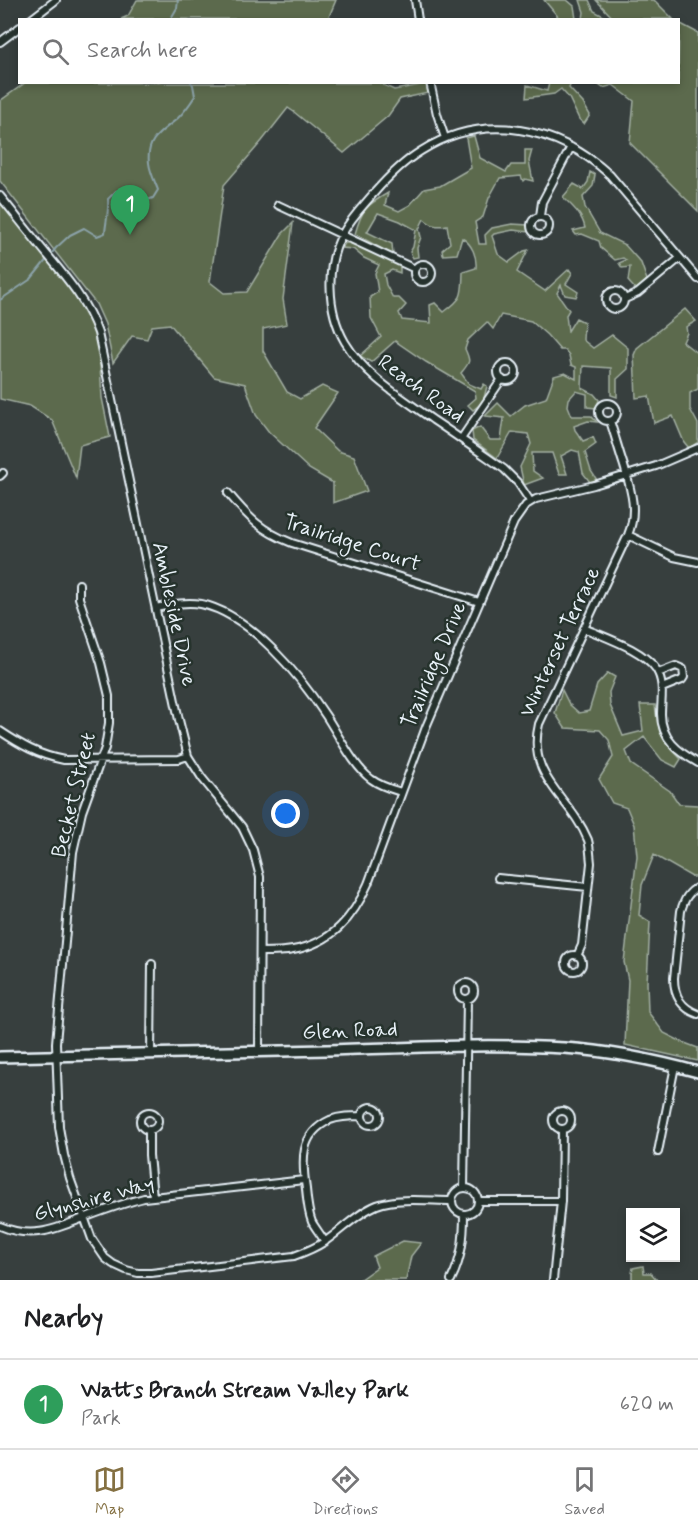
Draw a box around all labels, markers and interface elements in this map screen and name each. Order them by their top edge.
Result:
search box [18,18,680,84]
icon: search [39,35,72,68]
text: Search here [87,37,198,65]
pin: 1 [110,186,150,235]
street label: Reach Road [372,348,470,430]
street label: Trailridge Court [280,508,424,579]
street label: Ambleside Drive [145,539,203,689]
street label: Winterset Terrace [513,562,607,722]
street label: Trailridge Drive [395,597,474,733]
street label: Becket Street [45,730,103,860]
your location [271,799,300,828]
street label: Glen Road [302,1015,398,1047]
street label: Glynshire Way [31,1169,157,1229]
map controls [626,1208,680,1262]
button: layers [626,1208,680,1262]
text: Nearby [24,1302,103,1336]
text: Watts Branch Stream Valley Park [81,1377,409,1405]
text: 1 [39,1391,48,1418]
text: 620 m [620,1391,674,1418]
text: Park [81,1405,121,1432]
tab: Map [93,1463,126,1520]
tab: Directions [312,1463,378,1520]
tab: Saved [564,1463,605,1520]

